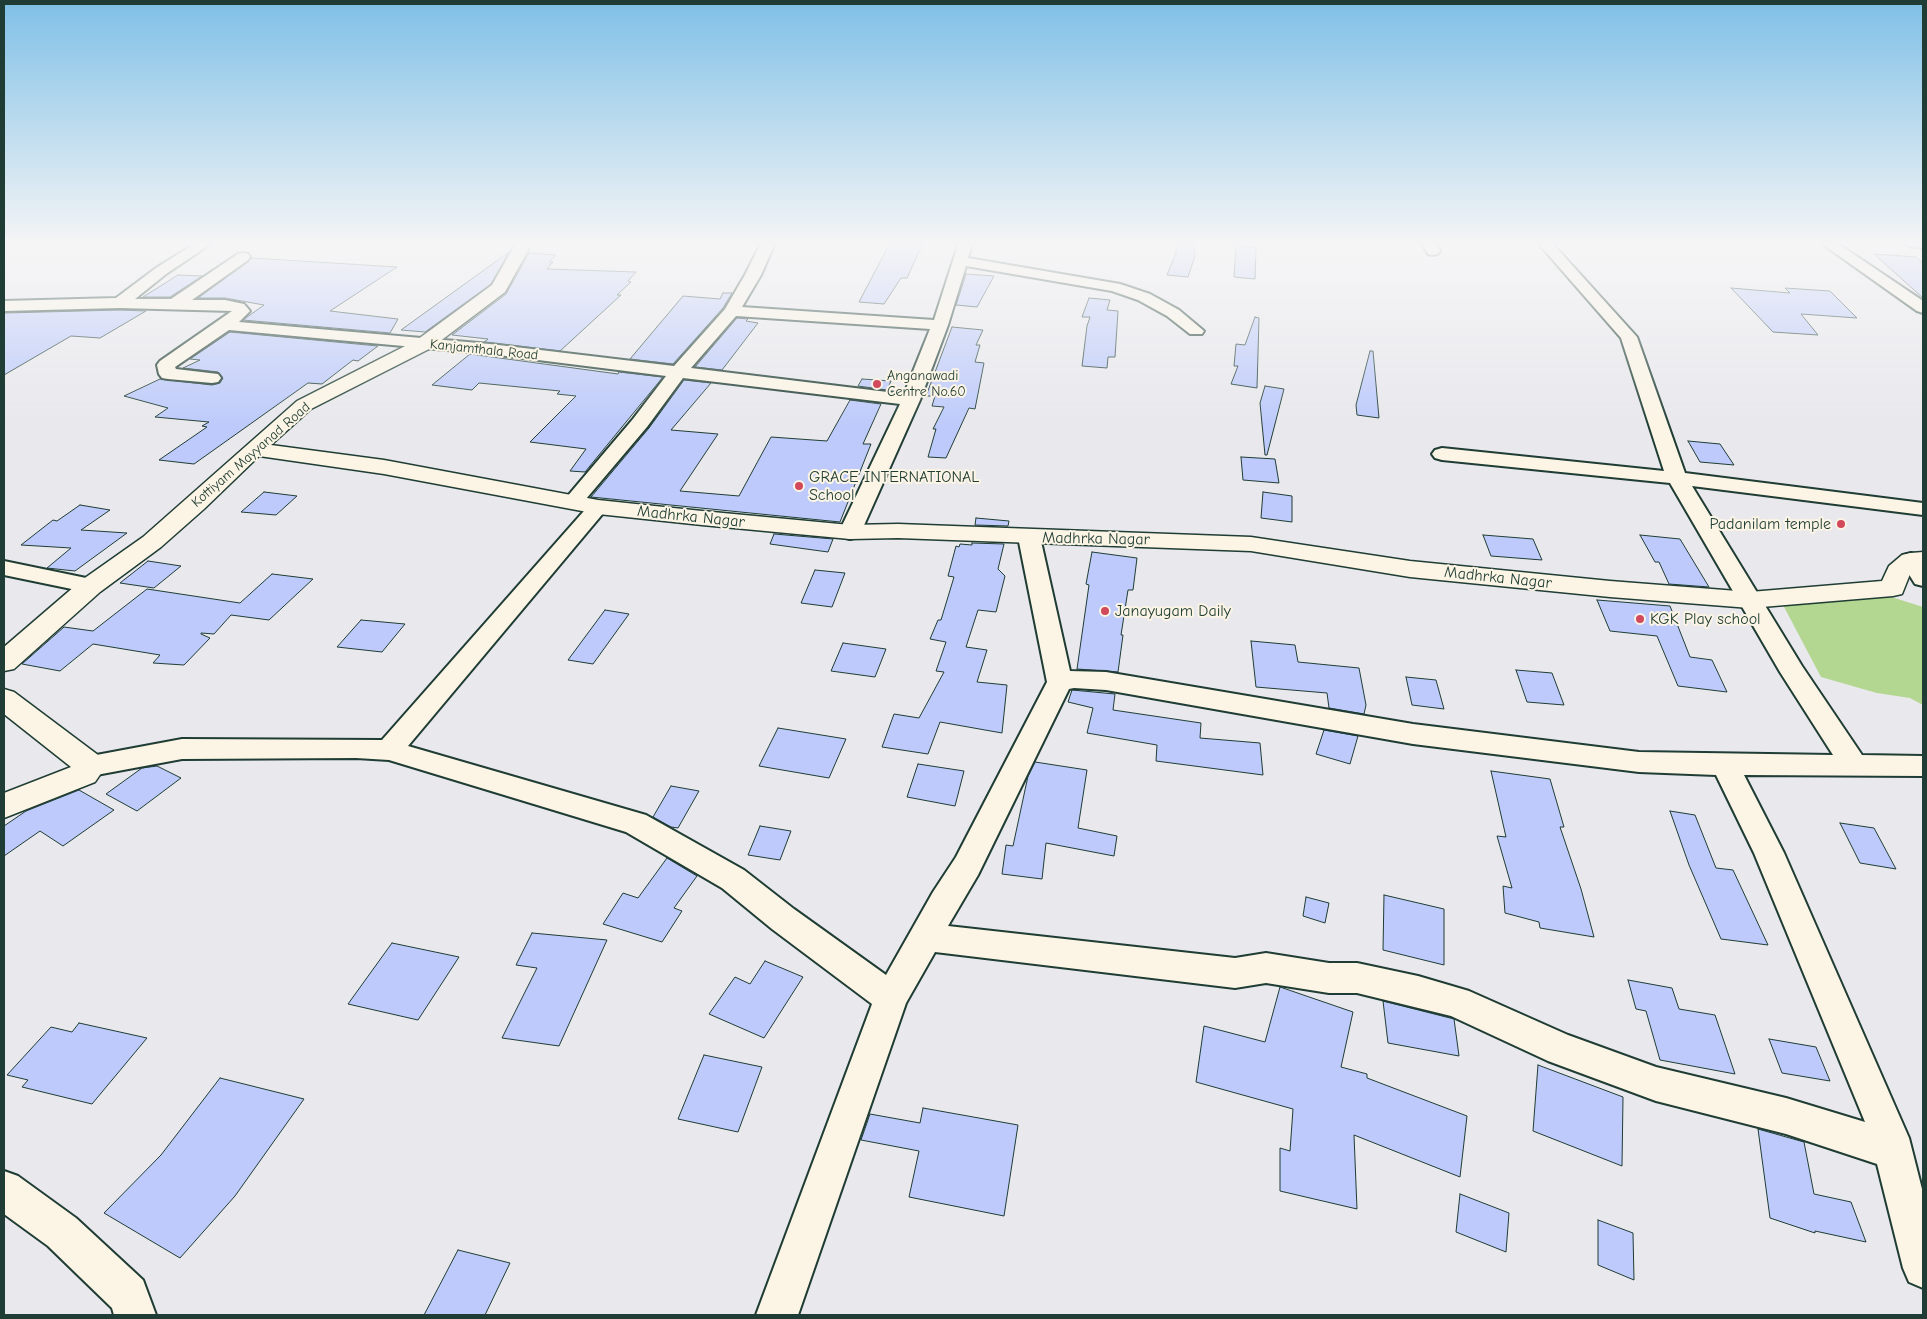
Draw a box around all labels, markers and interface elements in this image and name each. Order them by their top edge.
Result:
street label: Kanjamthala Road [429,336,539,364]
place label: Anganawadi Centre No.60 [887,368,966,401]
marker: Anganawadi Centre No.60 [871,378,883,390]
street label: Kottiyam Mayyanad Road [188,399,314,511]
place label: GRACE INTERNATIONAL School [809,467,979,505]
marker: GRACE INTERNATIONAL School [793,480,805,492]
street label: Madhrka Nagar [636,502,746,532]
place label: Padanilam temple [1710,514,1831,534]
marker: Padanilam temple [1835,518,1847,530]
street label: Madhrka Nagar [1042,528,1150,550]
street label: Madhrka Nagar [1443,563,1553,593]
place label: Janayugam Daily [1115,601,1231,621]
marker: Janayugam Daily [1099,605,1111,617]
place label: KGK Play school [1650,609,1761,629]
marker: KGK Play school [1634,613,1646,625]

